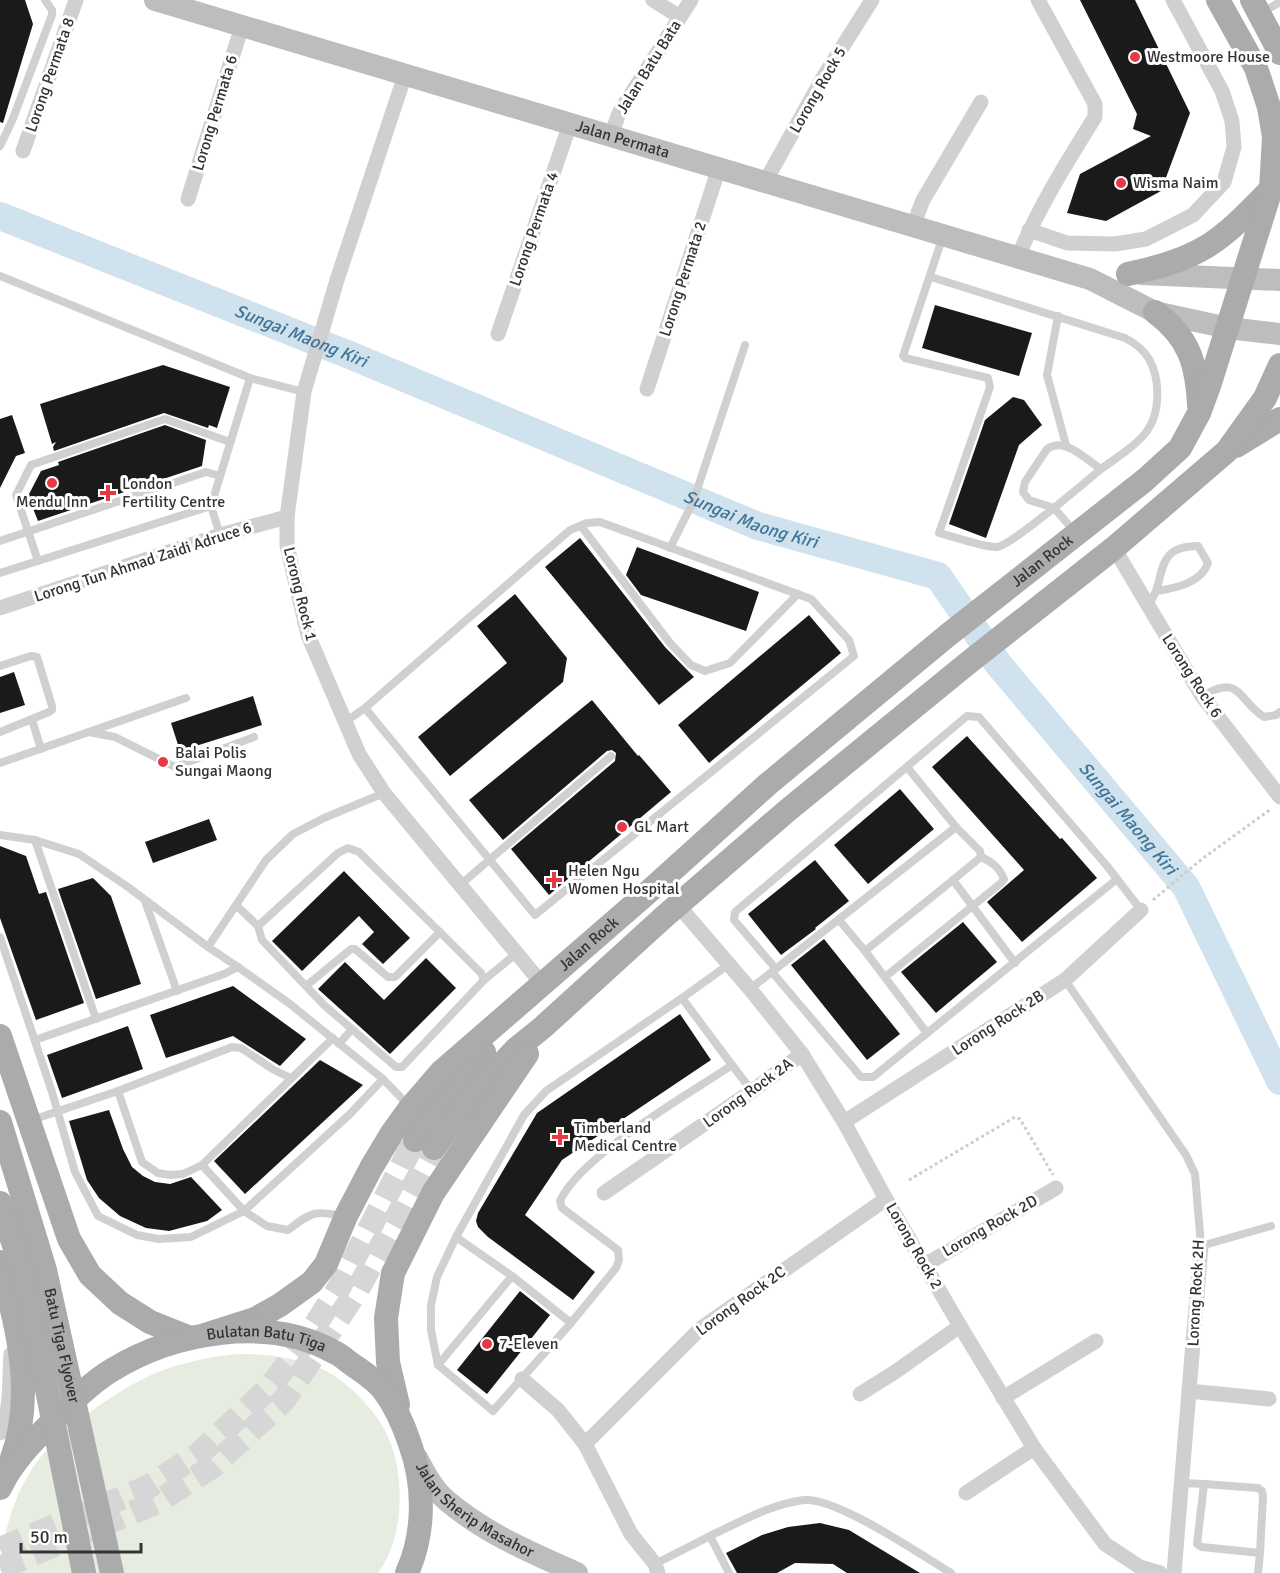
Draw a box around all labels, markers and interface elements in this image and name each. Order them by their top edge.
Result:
street label: Lorong Permata 8 [21,15,79,135]
street label: Jalan Batu Bata [612,16,686,118]
street label: Lorong Rock 5 [785,43,851,137]
place label: Westmoore House [1147,47,1270,67]
marker: Westmoore House [1128,50,1142,64]
street label: Lorong Permata 6 [188,53,242,173]
street label: Jalan Permata [573,116,672,163]
street label: Lorong Permata 4 [505,169,563,289]
place label: Wisma Naim [1133,173,1218,193]
marker: Wisma Naim [1114,176,1128,190]
street label: Lorong Permata 2 [655,219,711,339]
water label: Sungai Maong Kiri [231,299,373,373]
place label: London Fertility Centre [122,474,225,512]
marker: Mendu Inn [45,476,59,490]
marker: London Fertility Centre [99,484,117,502]
water label: Sungai Maong Kiri [680,485,822,554]
place label: Mendu Inn [16,492,88,512]
street label: Lorong Tun Ahmad Zaidi Adruce 6 [32,517,254,607]
street label: Jalan Rock [1007,530,1077,591]
street label: Lorong Rock 1 [279,545,321,643]
street label: Lorong Rock 6 [1157,630,1227,722]
place label: Balai Polis Sungai Maong [175,743,272,781]
marker: Balai Polis Sungai Maong [156,755,170,769]
water label: Sungai Maong Kiri [1074,757,1183,881]
place label: GL Mart [634,817,689,837]
marker: GL Mart [615,820,629,834]
place label: Helen Ngu Women Hospital [568,861,680,899]
marker: Helen Ngu Women Hospital [545,871,563,889]
street label: Jalan Rock [554,912,623,976]
street label: Lorong Rock 2B [948,986,1048,1060]
street label: Lorong Rock 2A [699,1054,797,1132]
place label: Timberland Medical Centre [574,1118,677,1156]
marker: Timberland Medical Centre [551,1128,569,1146]
street label: Lorong Rock 2D [939,1191,1041,1261]
street label: Lorong Rock 2 [881,1199,947,1293]
street label: Lorong Rock 2H [1183,1239,1209,1347]
street label: Lorong Rock 2C [692,1262,790,1340]
street label: Batu Tiga Flyover [39,1286,84,1405]
street label: Bulatan Batu Tiga [205,1321,329,1357]
place label: 7-Eleven [499,1334,558,1354]
marker: 7-Eleven [480,1337,494,1351]
street label: Jalan Sherip Masahor [411,1459,537,1562]
scale bar [21,1516,141,1554]
text: 50 m [30,1526,68,1548]

